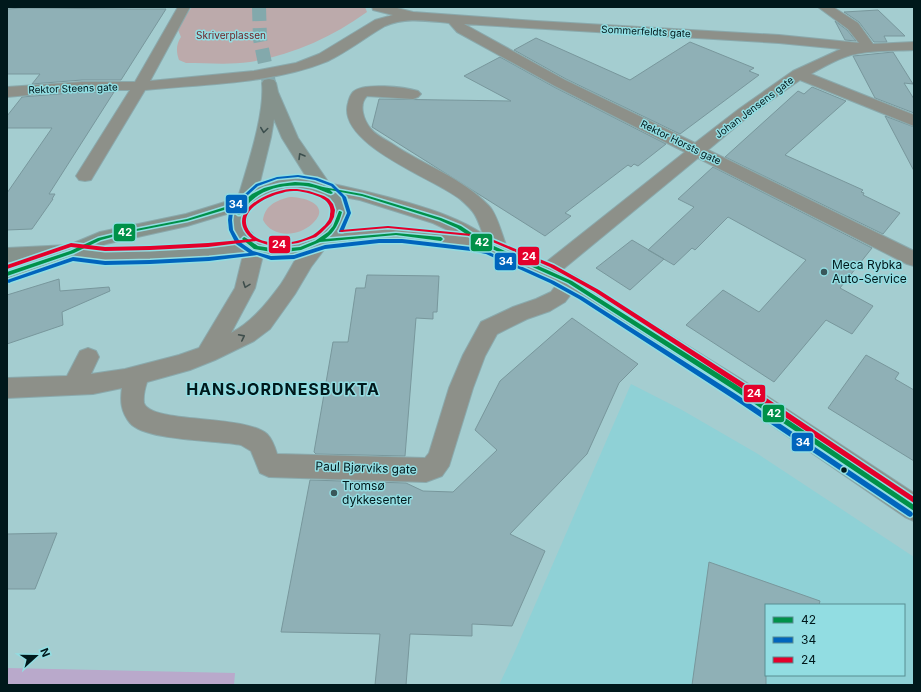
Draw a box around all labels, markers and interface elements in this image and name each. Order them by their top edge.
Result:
street label: Sommerfeldts gate [601,23,691,39]
park label: Skriverplassen [196,29,266,41]
street label: Johan Jensens gate [712,73,796,140]
street label: Rektor Steens gate [28,80,118,96]
street label: Rektor Horsts gate [639,117,723,167]
one-way arrow [260,127,269,133]
one-way arrow [298,153,305,160]
line badge: 34 [225,194,248,214]
text: 34 [229,197,243,211]
line badge: 42 [113,223,136,242]
text: 42 [118,225,132,239]
line badge: 42 [470,233,493,252]
line badge: 24 [268,235,291,254]
text: 42 [475,235,489,249]
text: 24 [272,237,286,251]
line badge: 24 [517,246,540,266]
text: 24 [522,249,536,263]
line badge: 34 [494,252,517,271]
text: 34 [499,254,513,268]
place label: Meca Rybka Auto-Service [832,257,907,286]
marker: Meca Rybka Auto-Service [819,267,829,277]
one-way arrow [242,281,250,288]
one-way arrow [238,334,245,342]
district label: HANSJORDNESBUKTA [186,379,380,399]
line badge: 24 [743,384,766,403]
text: 24 [747,386,761,400]
line badge: 42 [762,404,785,423]
text: 42 [767,406,781,420]
line badge: 34 [791,432,814,452]
text: 34 [796,435,810,449]
street label: Paul Bjørviks gate [315,458,417,477]
unlabelled marker [839,465,849,475]
place label: Tromsø dykkesenter [342,478,412,507]
marker: Tromsø dykkesenter [329,488,339,498]
legend [765,604,905,676]
text: 42 [801,612,816,627]
text: 34 [801,632,816,647]
north arrow [16,636,56,676]
text: N [37,646,53,659]
text: 24 [801,652,816,667]

